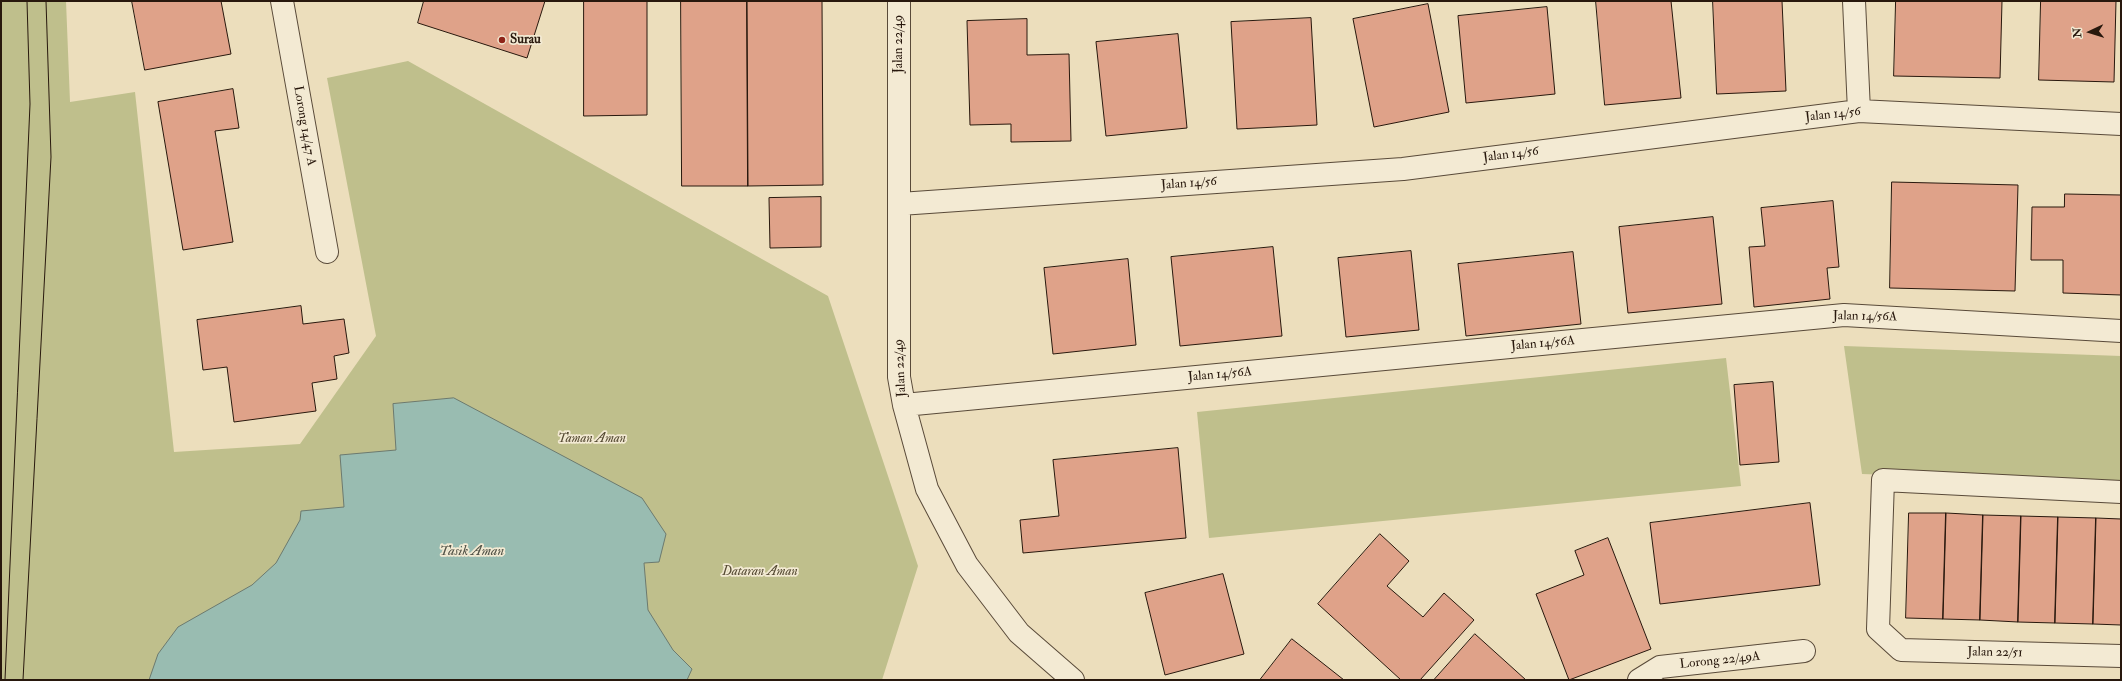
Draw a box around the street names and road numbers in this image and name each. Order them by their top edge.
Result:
street label: Jalan 22/49 [891,15,907,73]
street label: Lorong 14/47 A [289,85,319,167]
street label: Jalan 14/56 [1804,104,1862,126]
street label: Jalan 14/56 [1482,144,1540,166]
street label: Jalan 14/56 [1161,174,1217,194]
street label: Jalan 14/56A [1833,309,1897,325]
street label: Jalan 14/56A [1510,333,1576,355]
street label: Jalan 22/49 [892,338,910,398]
street label: Jalan 14/56A [1187,364,1253,386]
street label: Jalan 22/51 [1967,645,2023,661]
street label: Lorong 22/49A [1679,649,1761,673]

